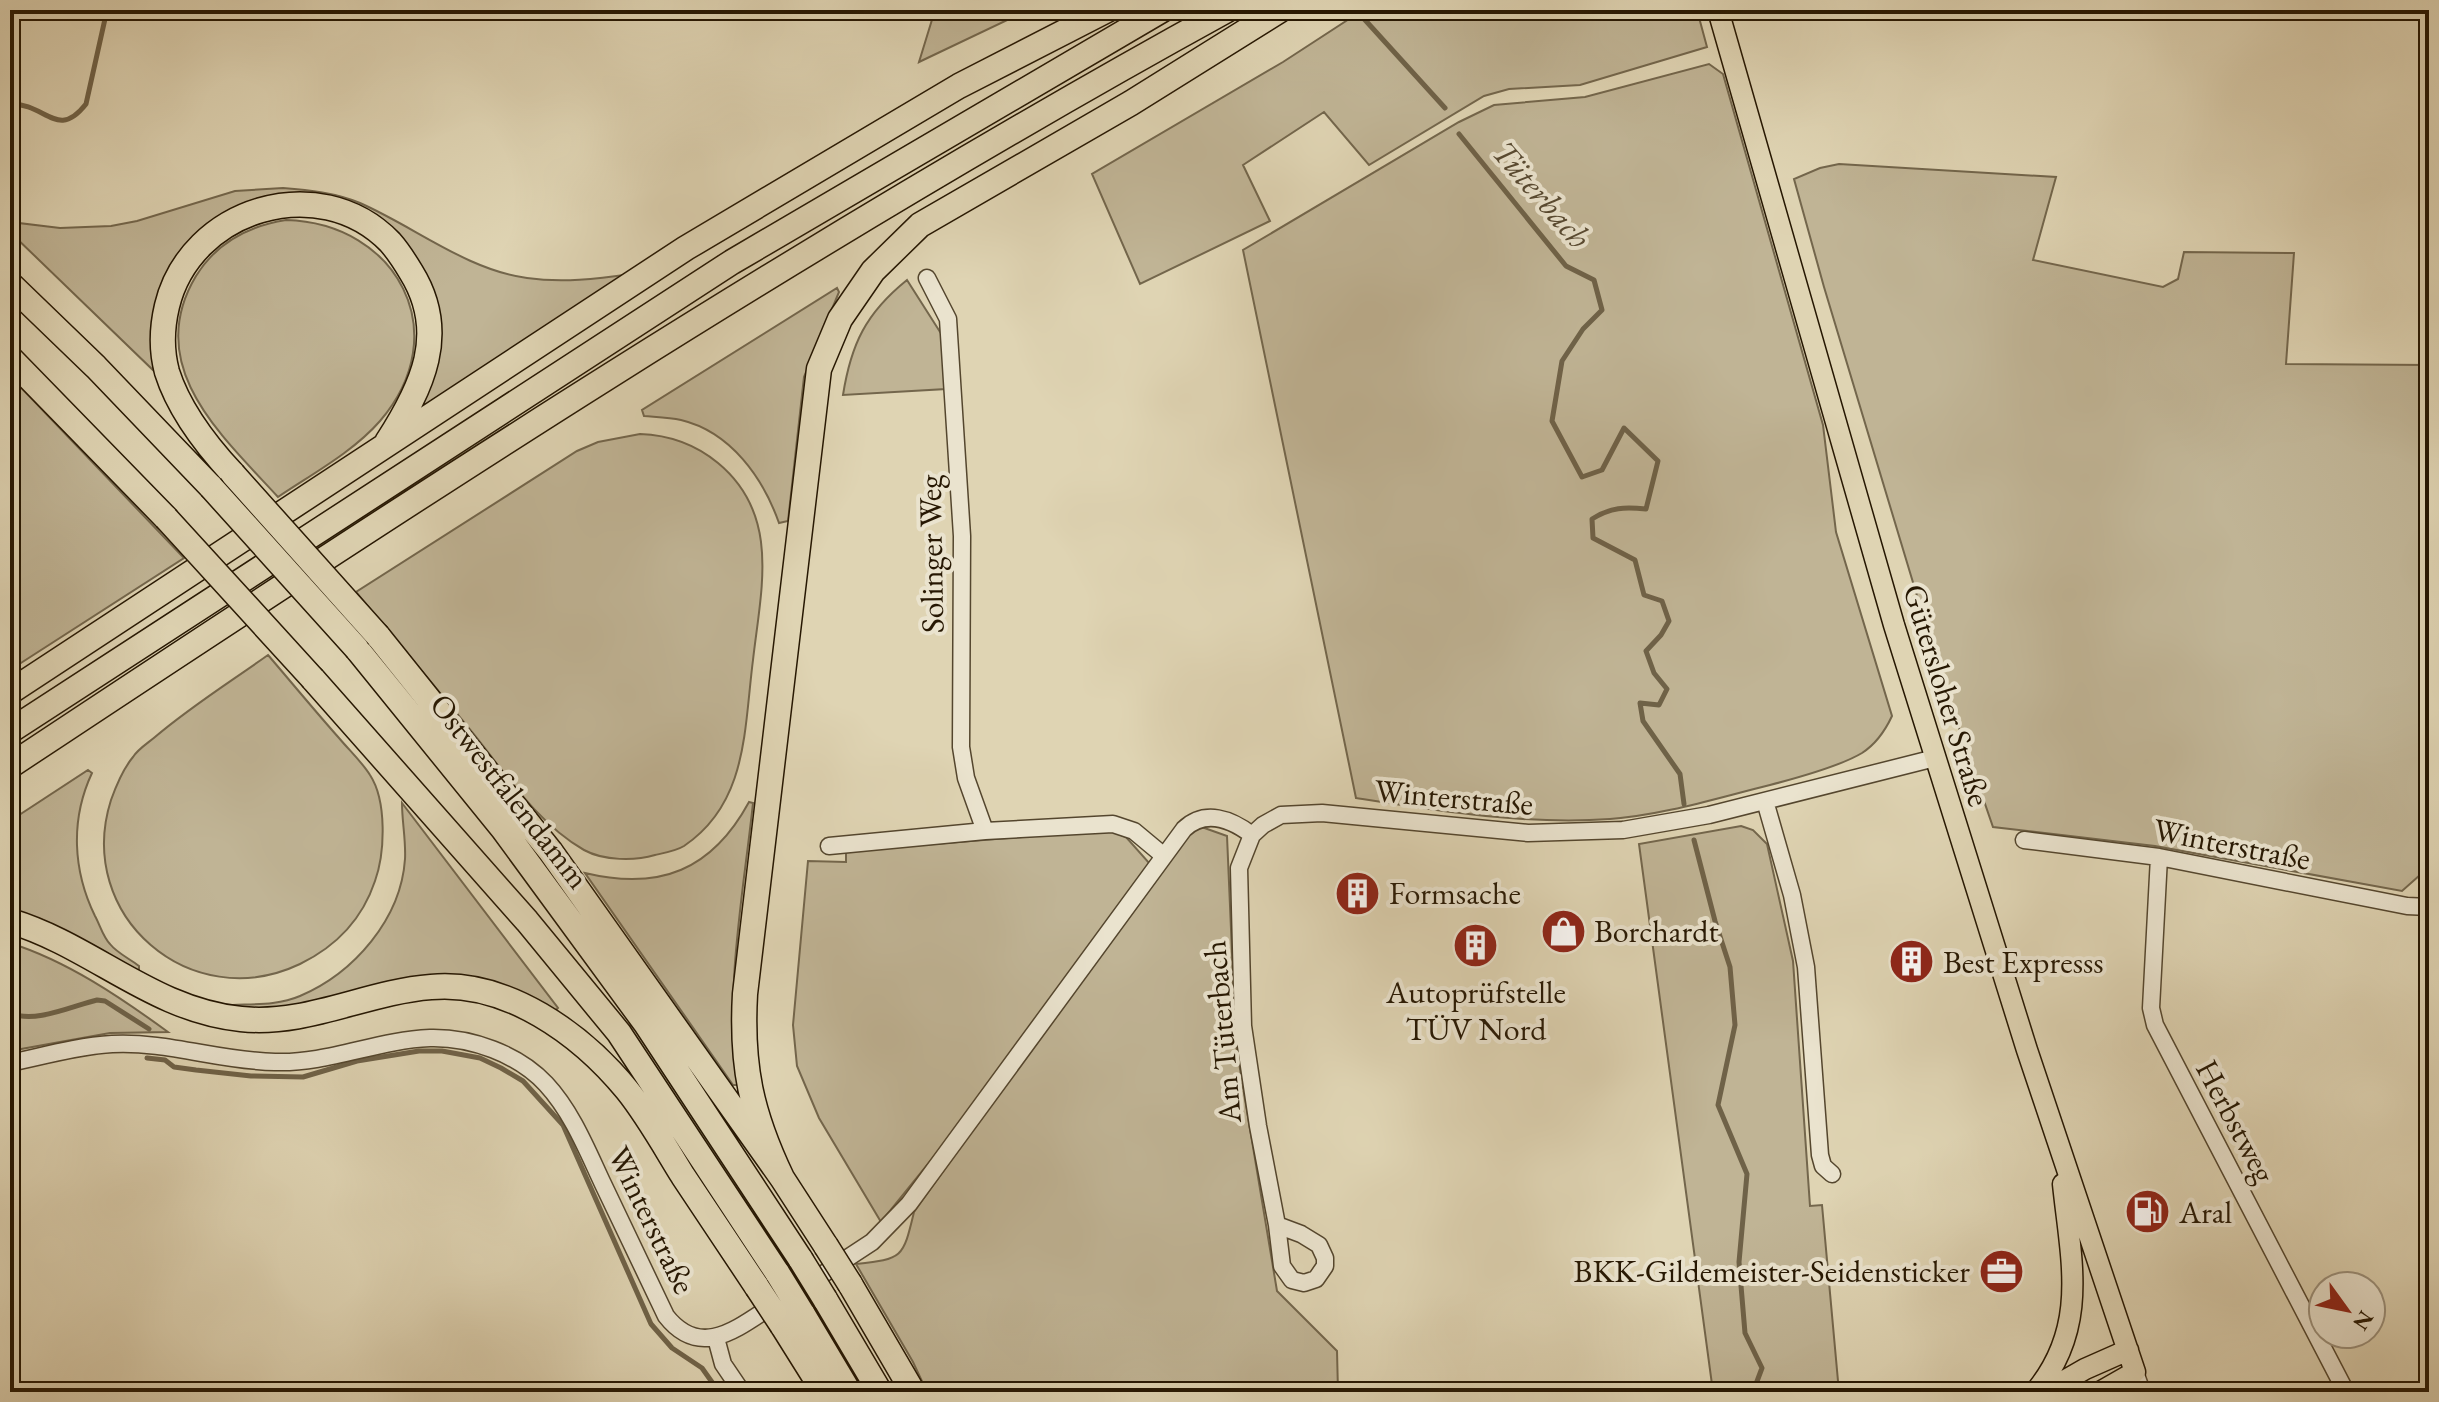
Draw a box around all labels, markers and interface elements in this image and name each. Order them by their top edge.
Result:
water label: Tüterbach [1483,131,1601,258]
street label: Solinger Weg [909,473,953,634]
street label: Gütersloher Straße [1893,579,2001,811]
street label: Ostwestfalendamm [421,685,599,897]
street label: Winterstraße [1373,769,1535,825]
street label: Winterstraße [2150,808,2314,880]
building icon: Formsache [1334,869,1382,917]
place label: Formsache [1389,872,1521,914]
shop icon: Borchardt [1539,907,1587,955]
place label: Borchardt [1594,910,1719,952]
building icon: Autoprüfstelle TÜV Nord [1452,921,1500,969]
building icon: Best Expresss [1888,938,1936,986]
street label: Am Tüterbach [1193,939,1251,1126]
place label: Best Expresss [1943,941,2104,983]
place label: Autoprüfstelle TÜV Nord [1385,971,1566,1050]
street label: Herbstweg [2186,1052,2286,1191]
street label: Winterstraße [598,1139,706,1301]
fuel station icon: Aral [2124,1188,2172,1236]
place label: Aral [2178,1191,2233,1233]
office icon: BKK-Gildemeister-Seidensticker [1977,1247,2025,1295]
place label: BKK-Gildemeister-Seidensticker [1574,1250,1970,1292]
north arrow [2307,1270,2387,1350]
text: N [2346,1305,2380,1336]

